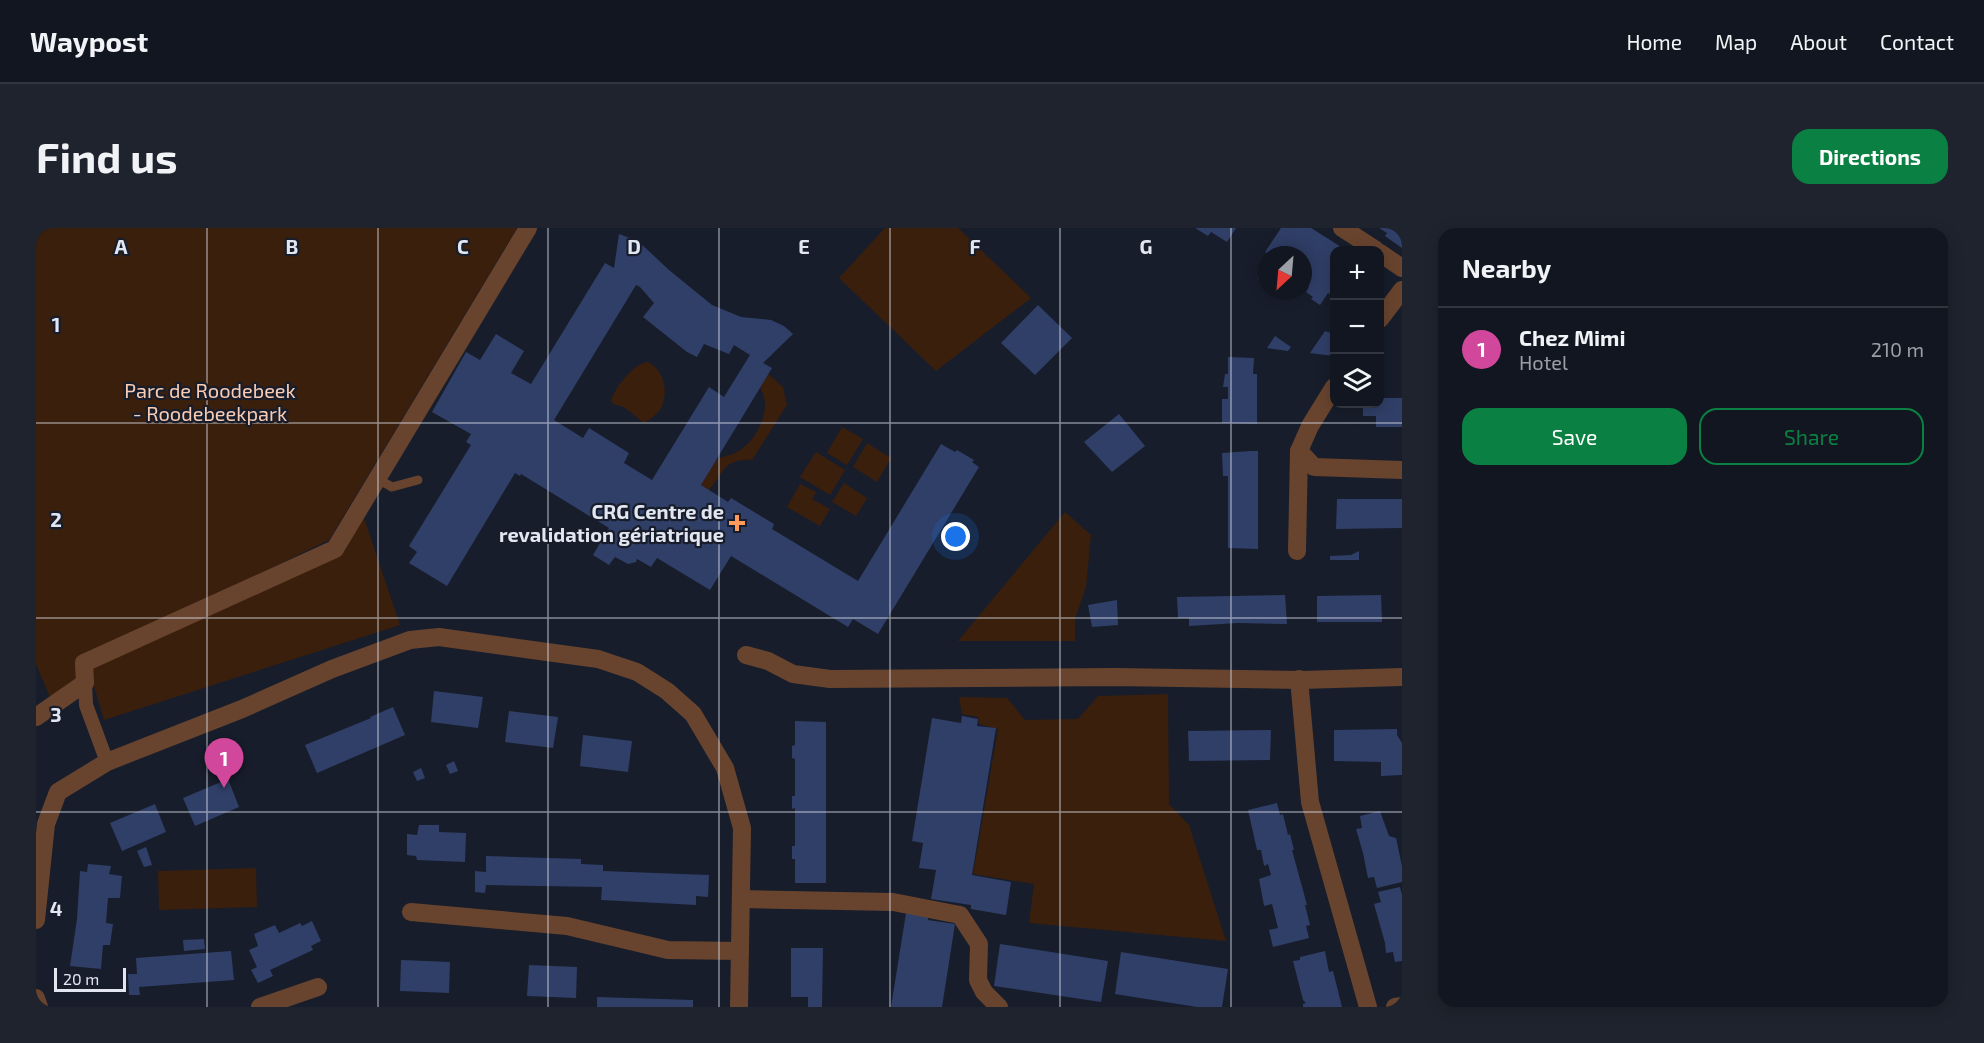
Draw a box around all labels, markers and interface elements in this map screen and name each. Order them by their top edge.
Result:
text: Waypost [30,24,148,58]
text: Home [1626,29,1682,54]
text: Map [1715,29,1757,54]
text: About [1790,29,1847,54]
text: Contact [1880,29,1954,54]
button: Directions [1792,129,1948,184]
text: Find us [36,131,178,181]
text: A [114,234,128,258]
text: B [286,234,298,258]
text: C [457,234,469,258]
text: D [627,234,641,258]
text: E [798,234,810,258]
text: F [969,234,981,258]
text: G [1140,234,1152,258]
north arrow [1258,246,1312,300]
map controls [1330,246,1384,408]
button: + [1330,246,1384,300]
text: Nearby [1462,252,1551,283]
button: − [1330,300,1384,354]
text: 1 [52,312,60,336]
text: Chez Mimi [1519,324,1626,350]
text: 1 [1477,337,1486,361]
text: 210 m [1871,337,1924,361]
text: Hotel [1519,350,1568,374]
button: layers [1330,354,1384,408]
park label: Parc de Roodebeek - Roodebeekpark [124,378,296,425]
button: Save [1462,408,1687,465]
button: Share [1699,408,1924,465]
place label: CRG Centre de revalidation gériatrique [499,499,724,546]
text: 2 [50,507,62,531]
marker: CRG Centre de revalidation gériatrique [728,514,746,532]
your location [941,522,970,551]
text: 3 [50,702,62,726]
pin: 1 [204,738,243,788]
text: 4 [50,896,63,920]
scale bar [54,965,126,992]
text: 20 m [63,969,99,988]

